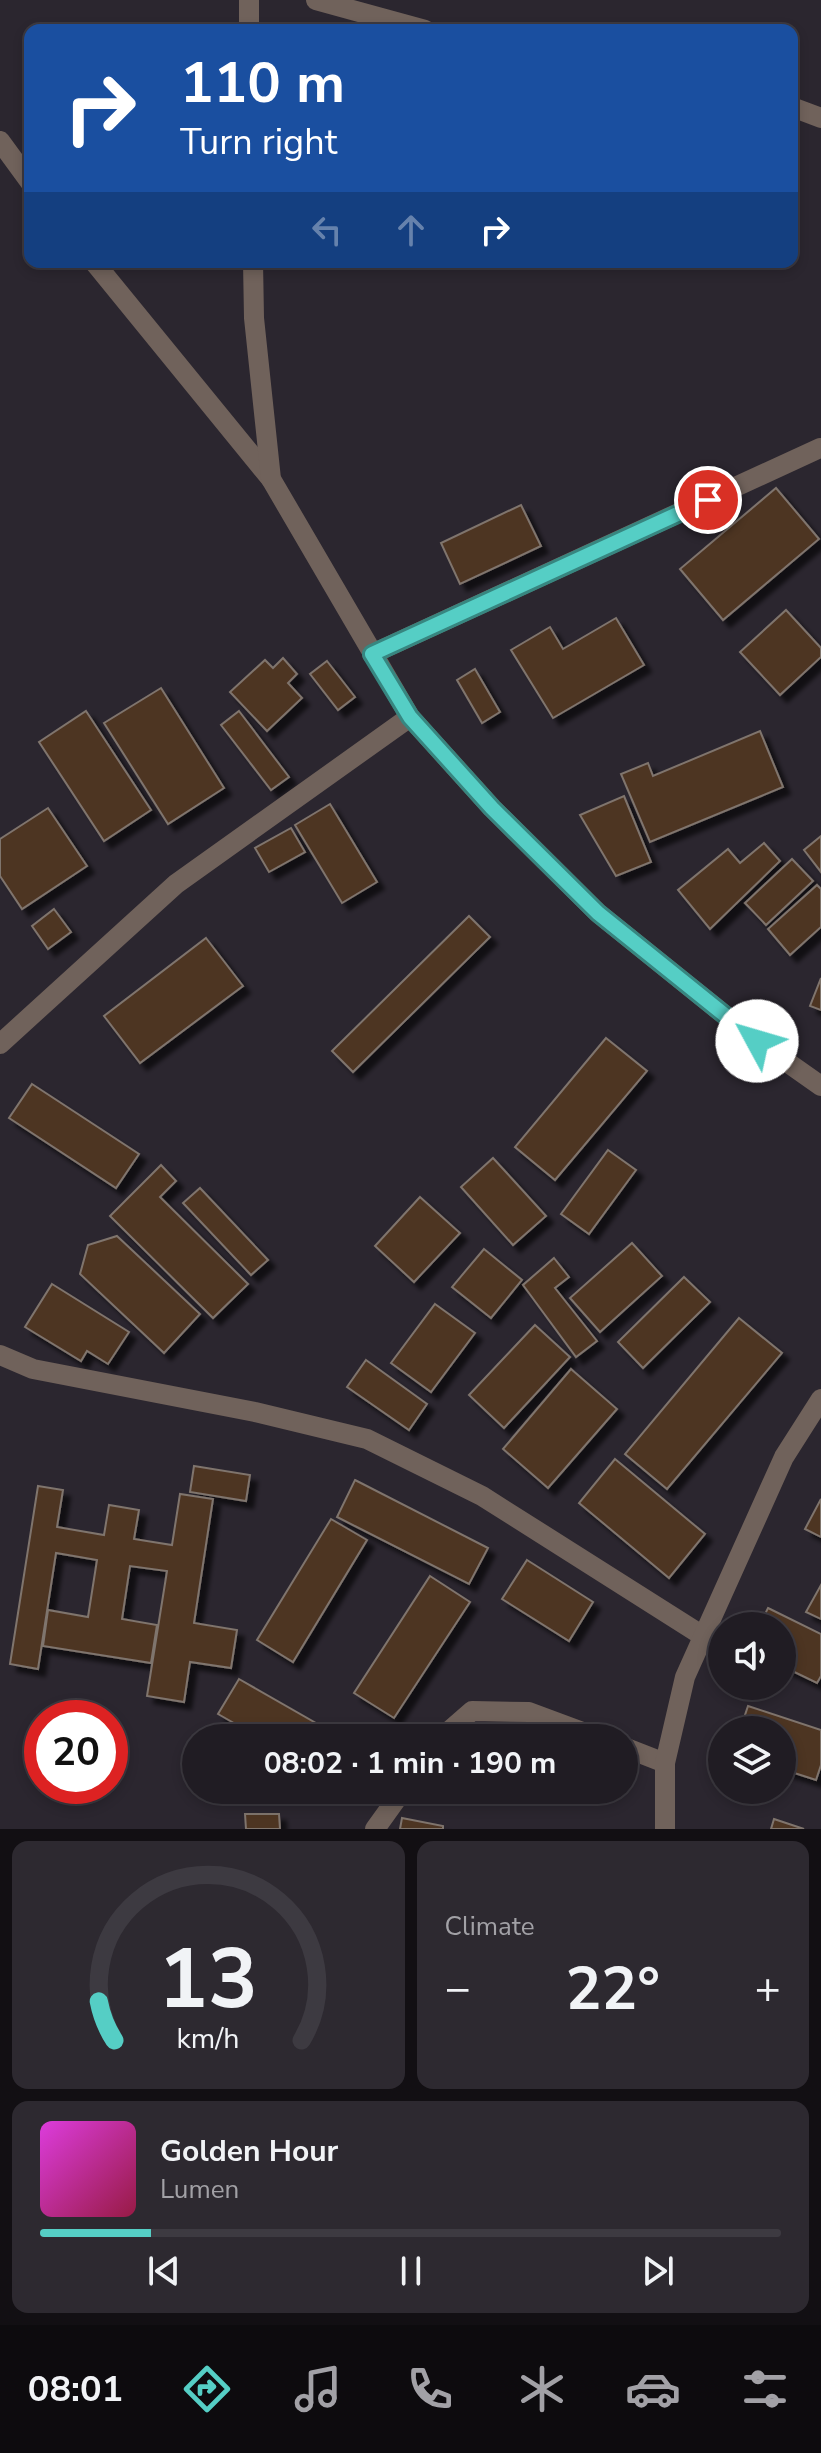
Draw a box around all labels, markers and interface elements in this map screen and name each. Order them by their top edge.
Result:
text: 110 m [180,45,345,122]
icon: right [48,56,152,160]
text: Turn right [180,118,337,167]
icon: left [305,208,349,252]
icon: ahead [389,208,433,252]
icon: right [473,208,517,252]
pin [674,466,742,534]
icon: arrive [686,478,730,522]
position arrow [715,999,799,1083]
map controls [708,1612,796,1804]
button: sound [708,1612,796,1700]
speed limit sign: 20 [24,1700,128,1804]
button: layers [708,1716,796,1804]
text: 08:02 · 1 min · 190 m [264,1743,556,1784]
text: Climate [445,1909,535,1944]
text: 13 [158,1923,258,2036]
text: 22° [565,1948,660,2030]
text: − [445,1959,471,2019]
text: + [755,1959,781,2019]
text: km/h [177,2019,240,2058]
text: Golden Hour [160,2131,338,2172]
text: Lumen [160,2172,239,2207]
icon: previous [142,2249,186,2293]
icon: pause [389,2249,433,2293]
icon: next [636,2249,680,2293]
icon: directions [179,2361,235,2417]
icon: music [290,2361,346,2417]
icon: phone [402,2361,458,2417]
icon: climate [514,2361,570,2417]
icon: car [625,2361,681,2417]
icon: filters [737,2361,793,2417]
text: 08:01 [28,2365,123,2414]

